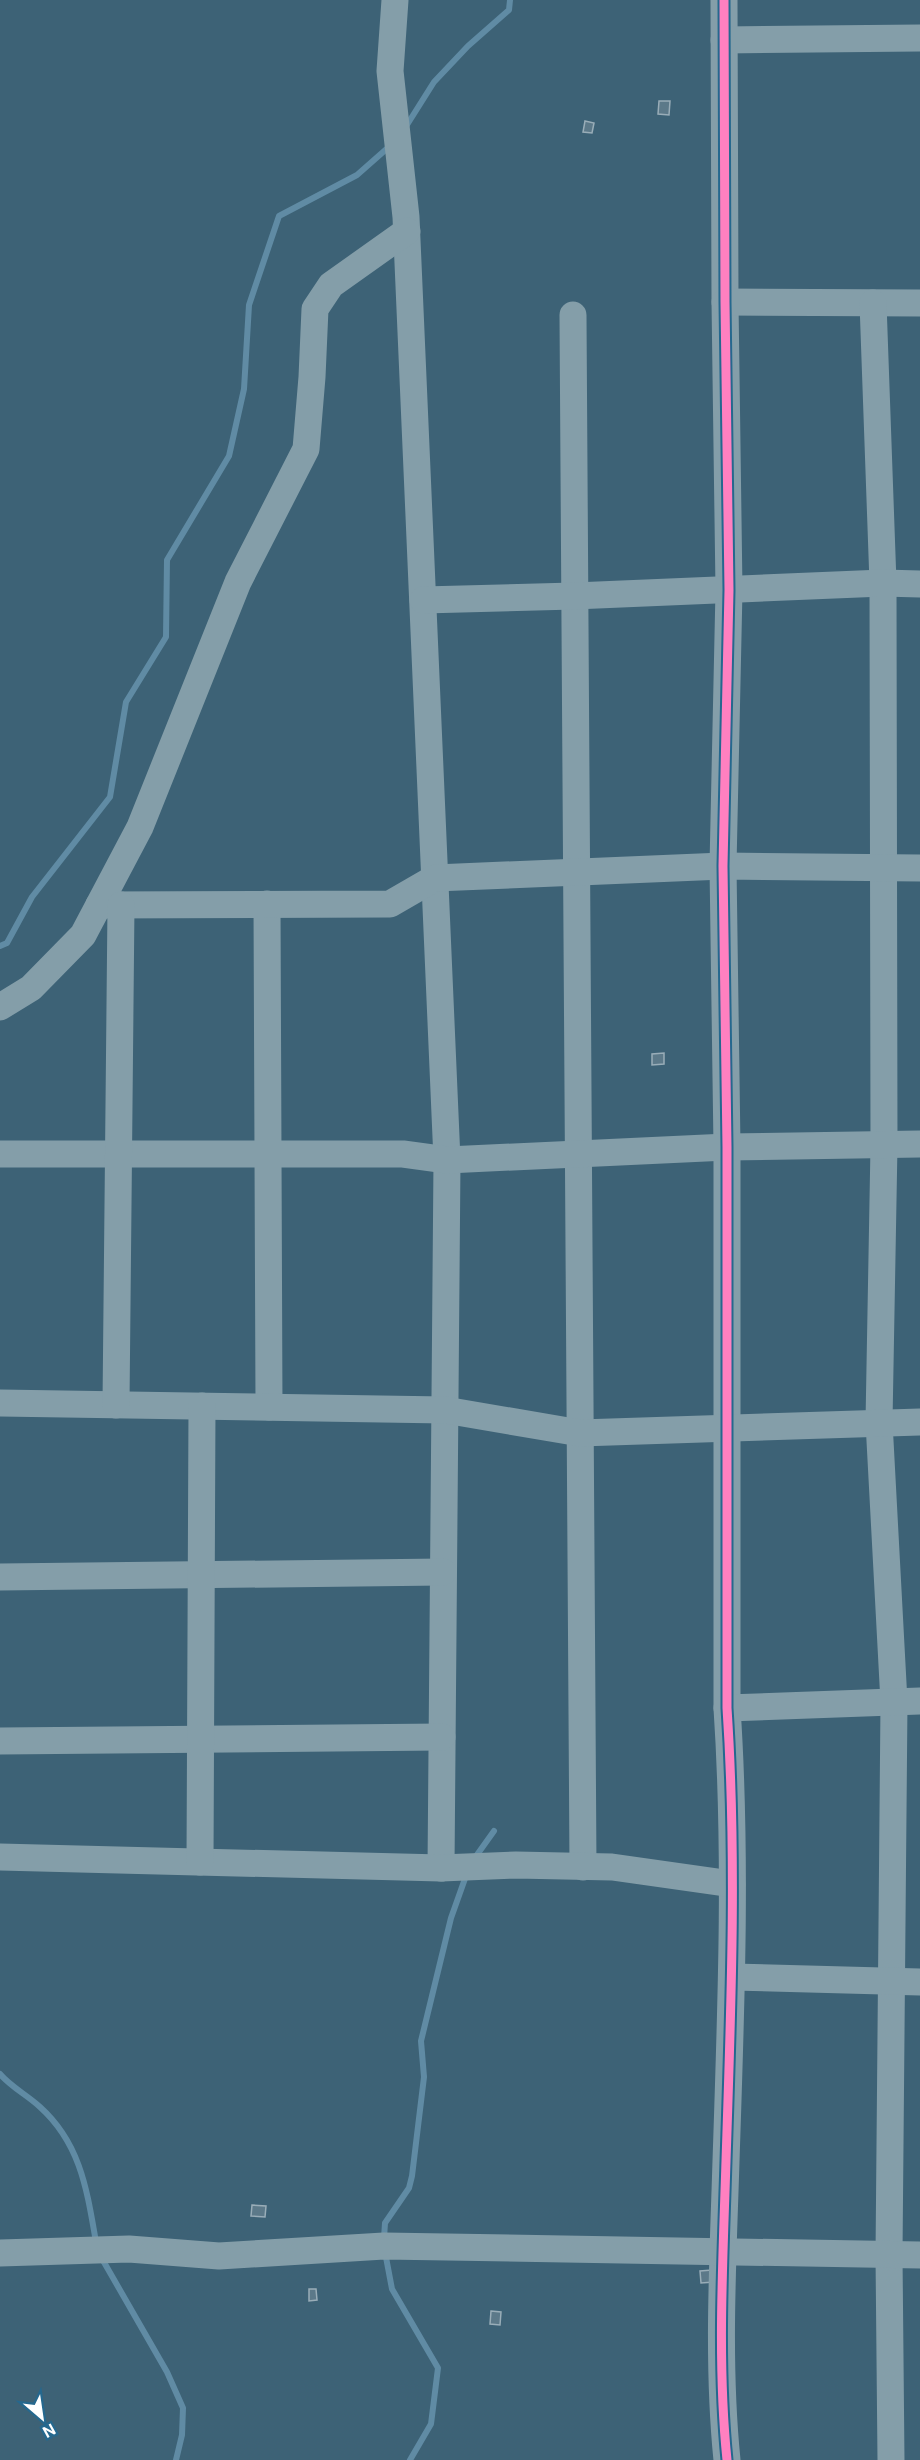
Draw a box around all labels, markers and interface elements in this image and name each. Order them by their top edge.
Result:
north arrow [12,2388,72,2448]
text: N [39,2419,59,2443]

